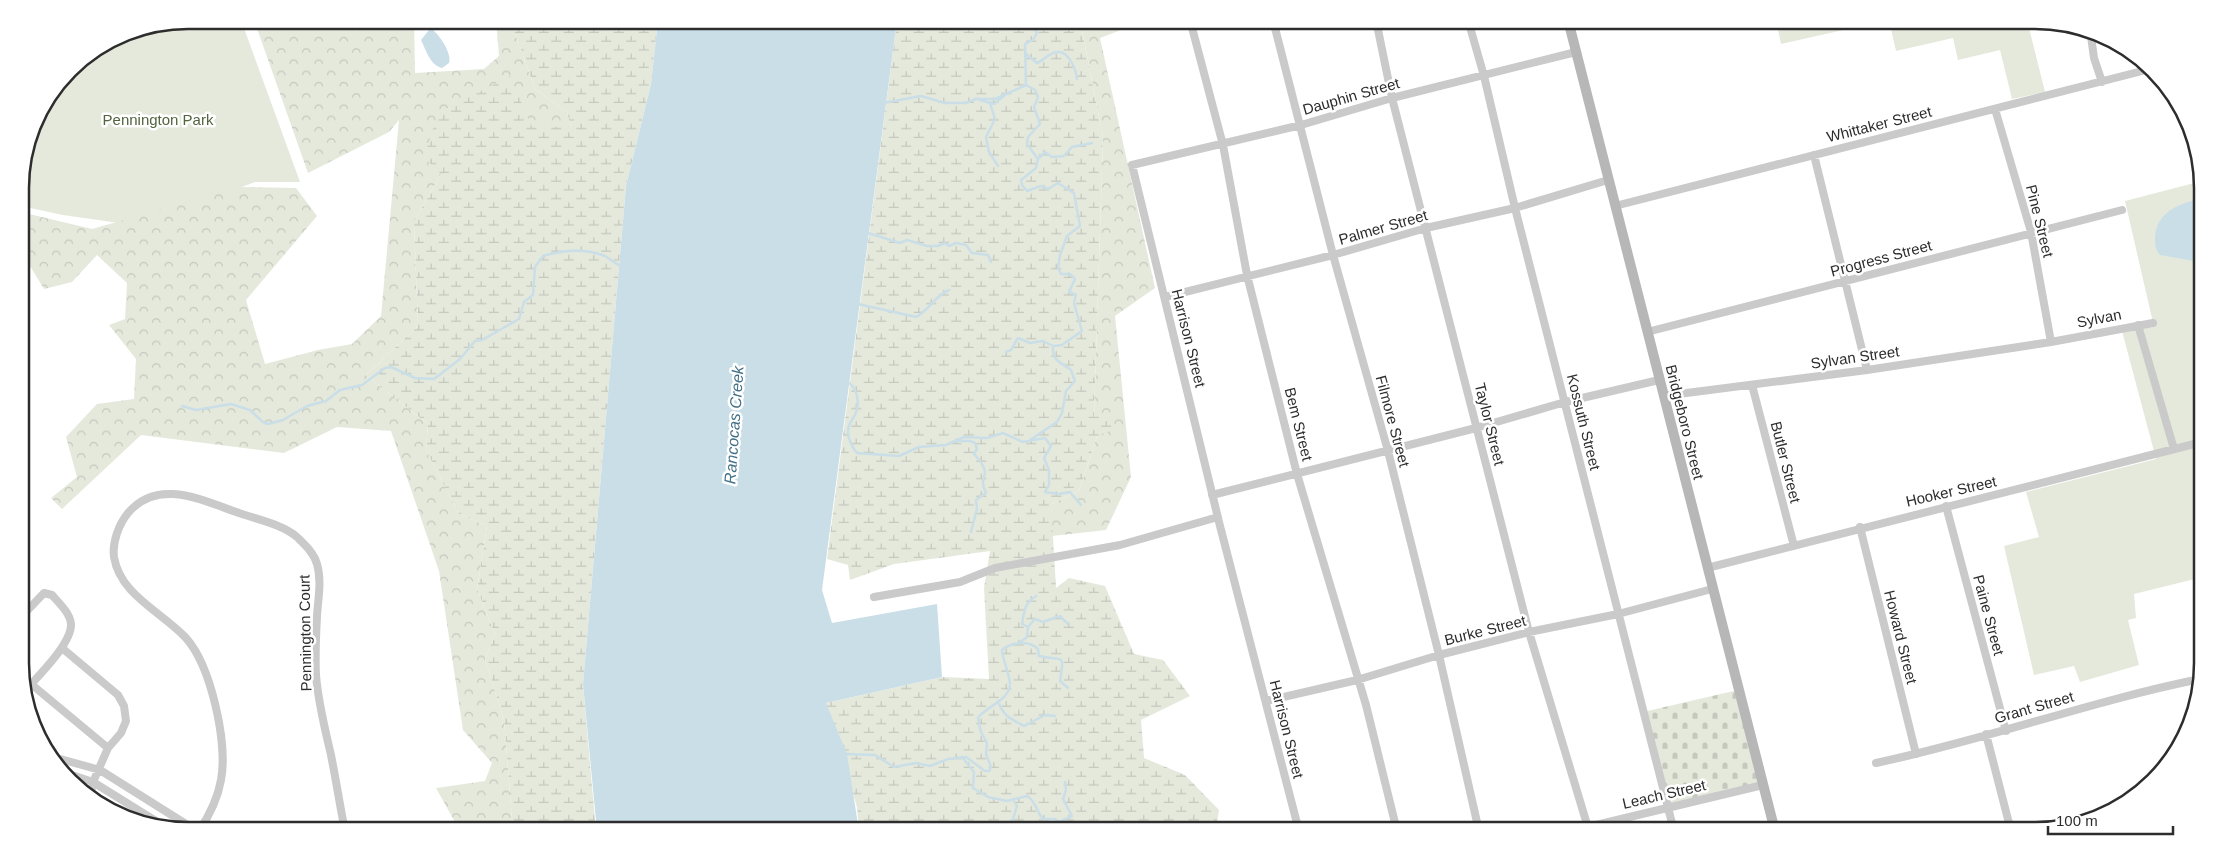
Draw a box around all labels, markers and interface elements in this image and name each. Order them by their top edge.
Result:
street label: Dauphin Street [1301,74,1402,118]
street label: Whittaker Street [1825,103,1934,145]
park label: Pennington Park [103,111,214,128]
street label: Pine Street [2023,183,2057,260]
street label: Palmer Street [1337,206,1430,248]
street label: Progress Street [1828,236,1934,280]
street label: Harrison Street [1169,287,1210,390]
street label: Sylvan [2075,305,2123,331]
street label: Sylvan Street [1810,342,1901,372]
street label: Bridgeboro Street [1663,363,1708,482]
water label: Rancocas Creek [721,364,747,485]
street label: Kossuth Street [1564,372,1604,473]
street label: Filmore Street [1373,373,1414,469]
street label: Taylor Street [1472,381,1509,468]
street label: Bem Street [1282,386,1317,463]
street label: Butler Street [1768,419,1805,505]
street label: Hooker Street [1904,472,1999,510]
street label: Paine Street [1970,573,2008,658]
street label: Pennington Court [295,574,315,692]
street label: Howard Street [1881,588,1921,686]
street label: Burke Street [1442,611,1528,648]
street label: Harrison Street [1267,678,1308,781]
street label: Grant Street [1992,687,2076,726]
street label: Leach Street [1621,776,1708,812]
scale bar [2048,804,2173,836]
text: 100 m [2056,812,2098,829]

